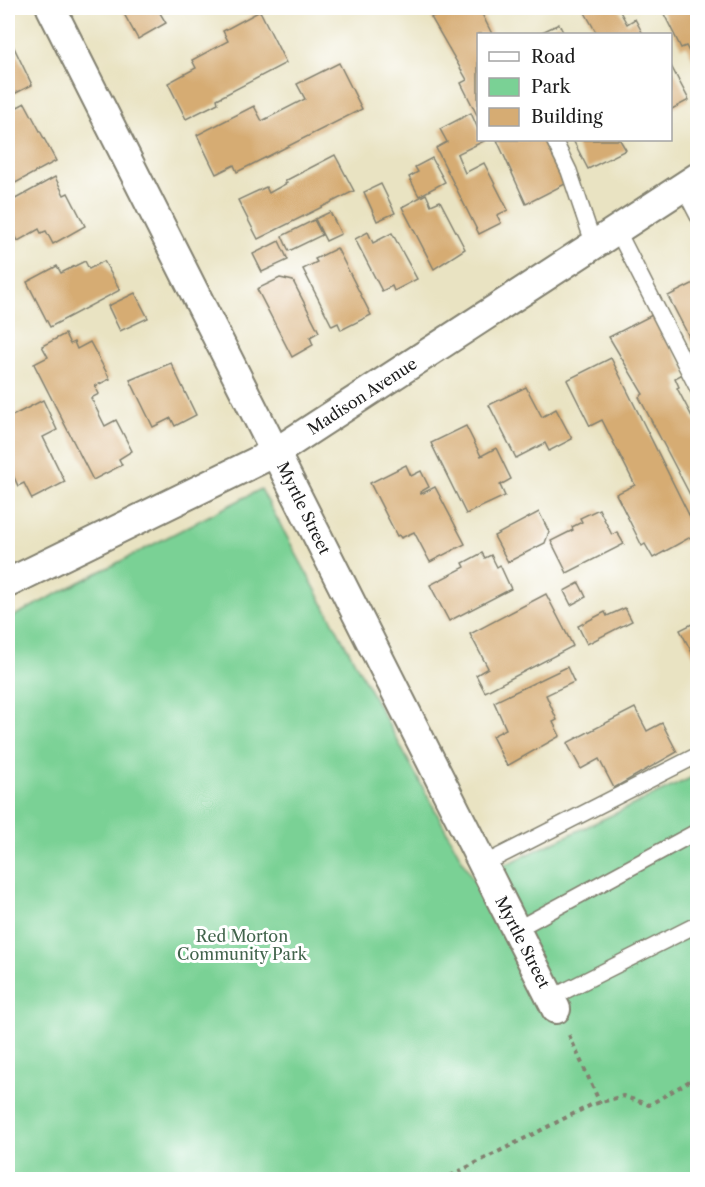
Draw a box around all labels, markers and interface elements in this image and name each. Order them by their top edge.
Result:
legend [477,33,672,141]
text: Road [531,46,576,68]
text: Park [531,76,572,98]
text: Building [531,106,603,128]
street label: Madison Avenue [304,353,420,439]
street label: Myrtle Street [273,458,335,558]
street label: Myrtle Street [491,893,555,992]
park label: Red Morton Community Park [177,926,308,964]

